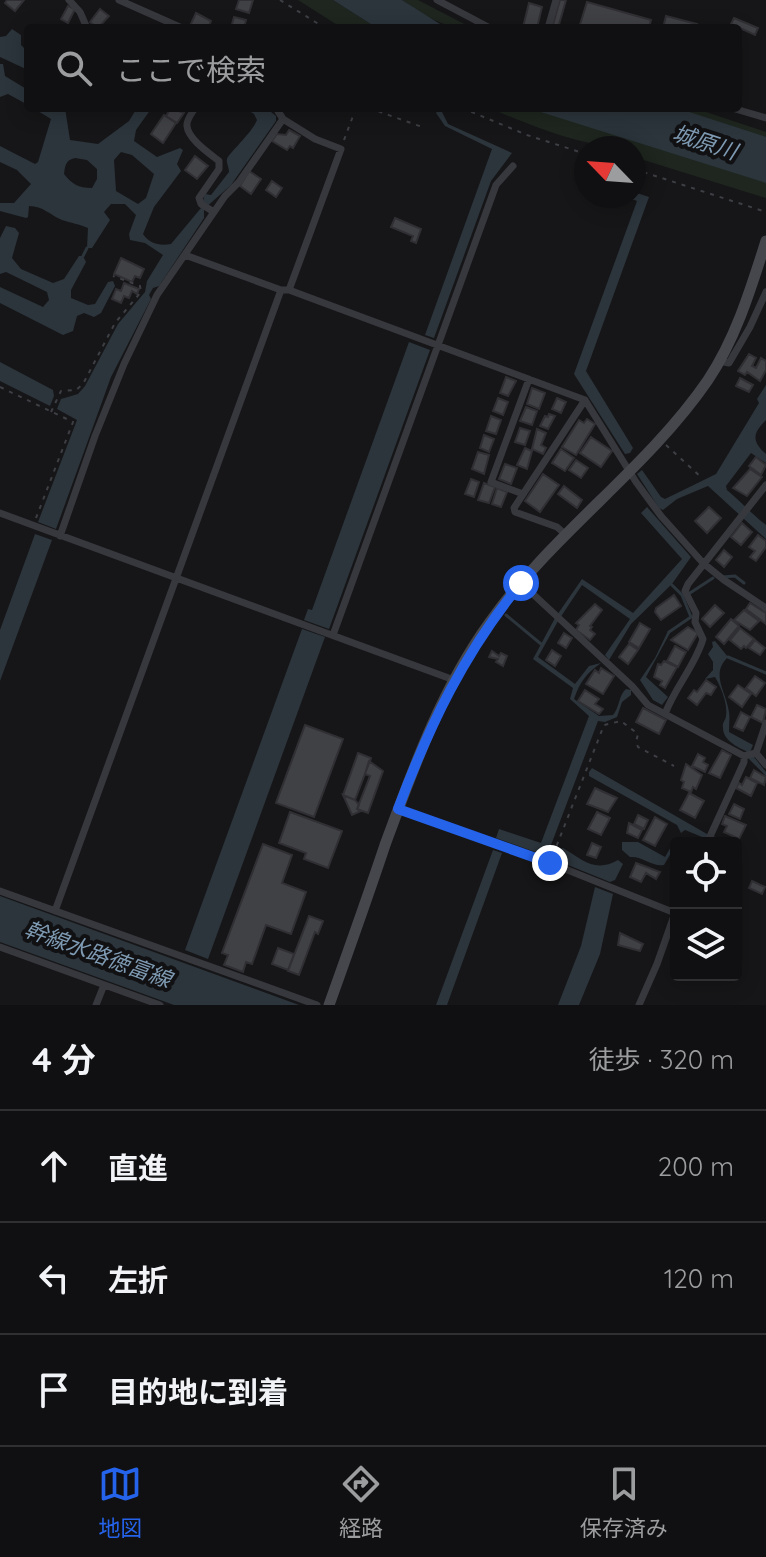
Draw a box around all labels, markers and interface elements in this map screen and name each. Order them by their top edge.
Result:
search box [24,24,742,112]
icon: search [52,46,96,90]
text: ここで検索 [116,51,266,89]
water label: 城原川 [669,118,743,166]
north arrow [574,136,646,208]
route start [503,565,539,601]
map controls [670,837,742,981]
button: locate [670,837,742,909]
route end [532,845,568,881]
button: layers [670,909,742,981]
water label: 幹線水路徳富線 [21,915,178,995]
text: 4 分 [32,1038,96,1081]
text: 徒歩 · 320 m [588,1043,734,1076]
icon: ahead [32,1144,76,1188]
text: 直進 [108,1149,168,1187]
text: 200 m [658,1150,734,1183]
icon: left [32,1256,76,1300]
text: 左折 [108,1261,168,1299]
text: 120 m [664,1262,734,1295]
icon: arrive [32,1368,76,1412]
text: 目的地に到着 [108,1373,288,1411]
tab: 地図 [98,1462,142,1542]
tab: 経路 [339,1462,383,1542]
tab: 保存済み [580,1462,668,1542]

